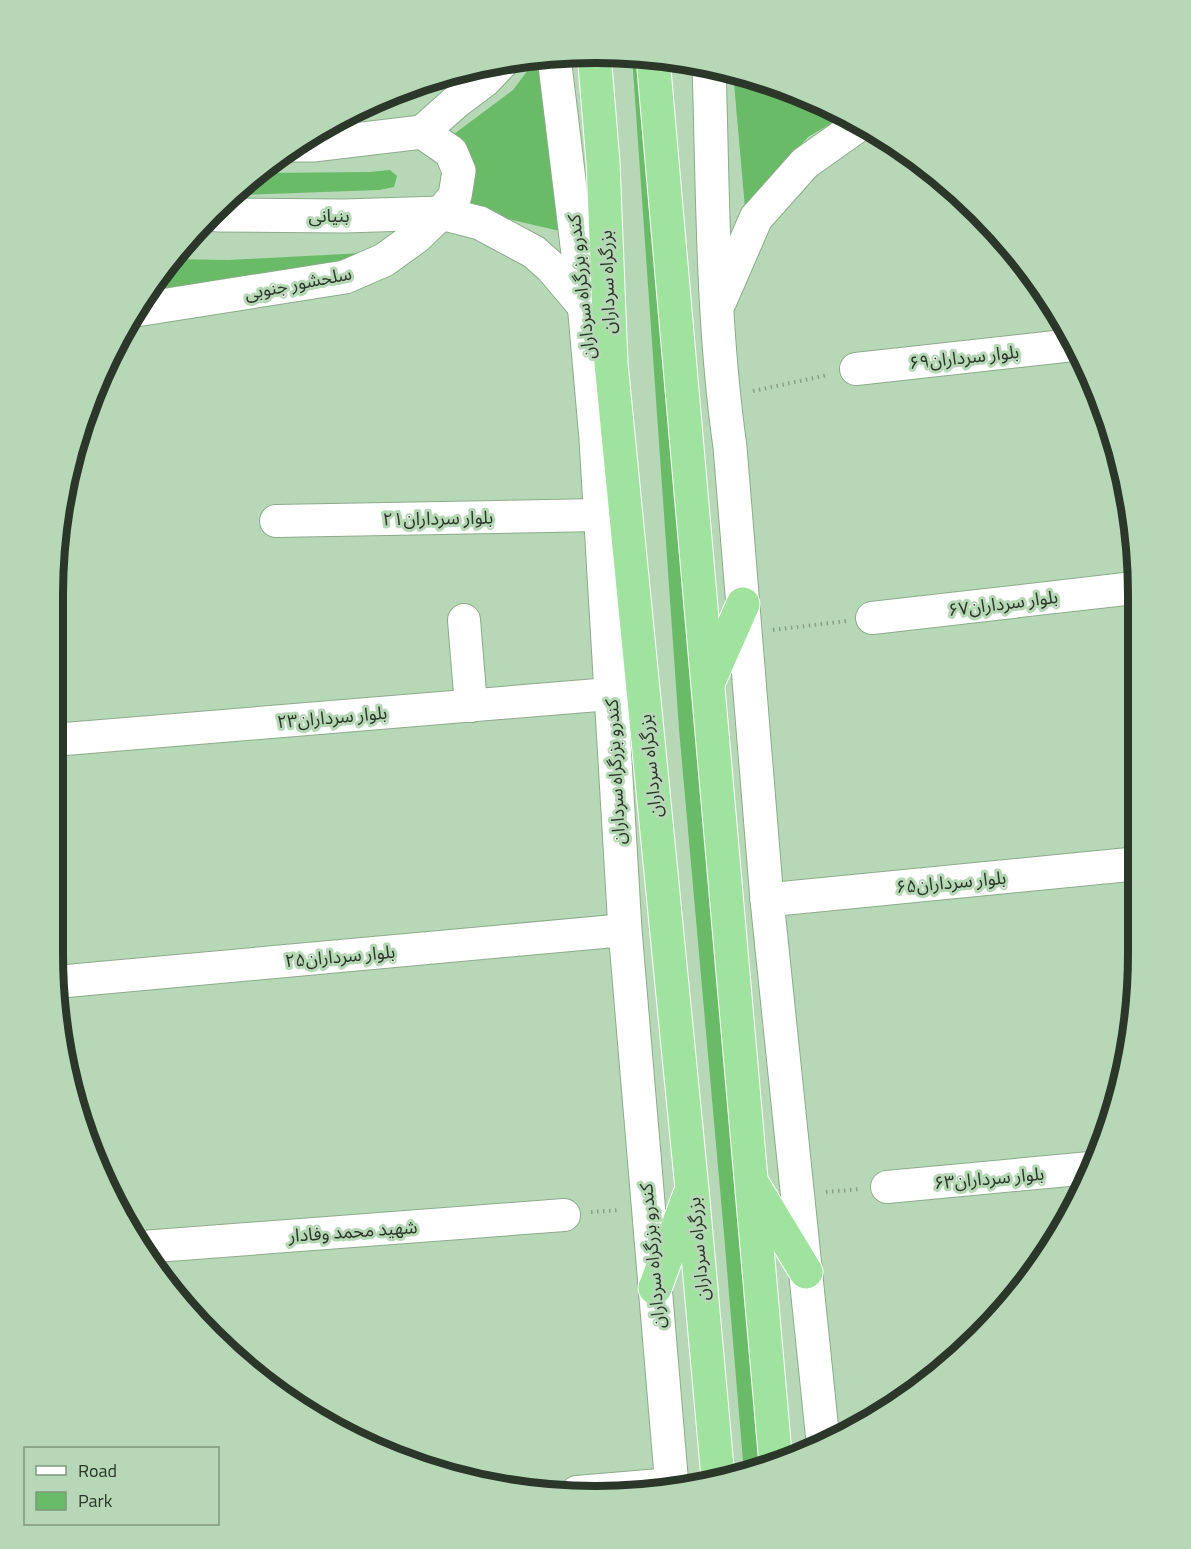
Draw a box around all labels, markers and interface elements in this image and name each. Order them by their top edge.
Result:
street label: بنیانی [308,202,350,229]
street label: کندرو بزرگراه سرداران [560,213,602,361]
street label: بزرگراه سرداران [592,230,622,334]
street label: سلحشور جنوبی [242,259,354,307]
street label: بلوار سرداران۶۹ [908,338,1020,376]
street label: بلوار سرداران۲۱ [383,504,493,532]
street label: بلوار سرداران۶۷ [947,583,1059,623]
street label: کندرو بزرگراه سرداران [598,698,632,845]
street label: بلوار سرداران۲۳ [276,699,388,735]
street label: بزرگراه سرداران [631,713,669,819]
street label: بلوار سرداران۶۵ [895,864,1007,900]
street label: بلوار سرداران۲۵ [284,938,396,974]
street label: بلوار سرداران۶۳ [933,1160,1045,1196]
street label: کندرو بزرگراه سرداران [632,1182,672,1330]
street label: بزرگراه سرداران [680,1196,716,1302]
street label: شهید محمد وفادار [287,1213,418,1249]
legend [24,1447,219,1525]
text: Road [78,1457,117,1484]
text: Park [78,1487,113,1514]

